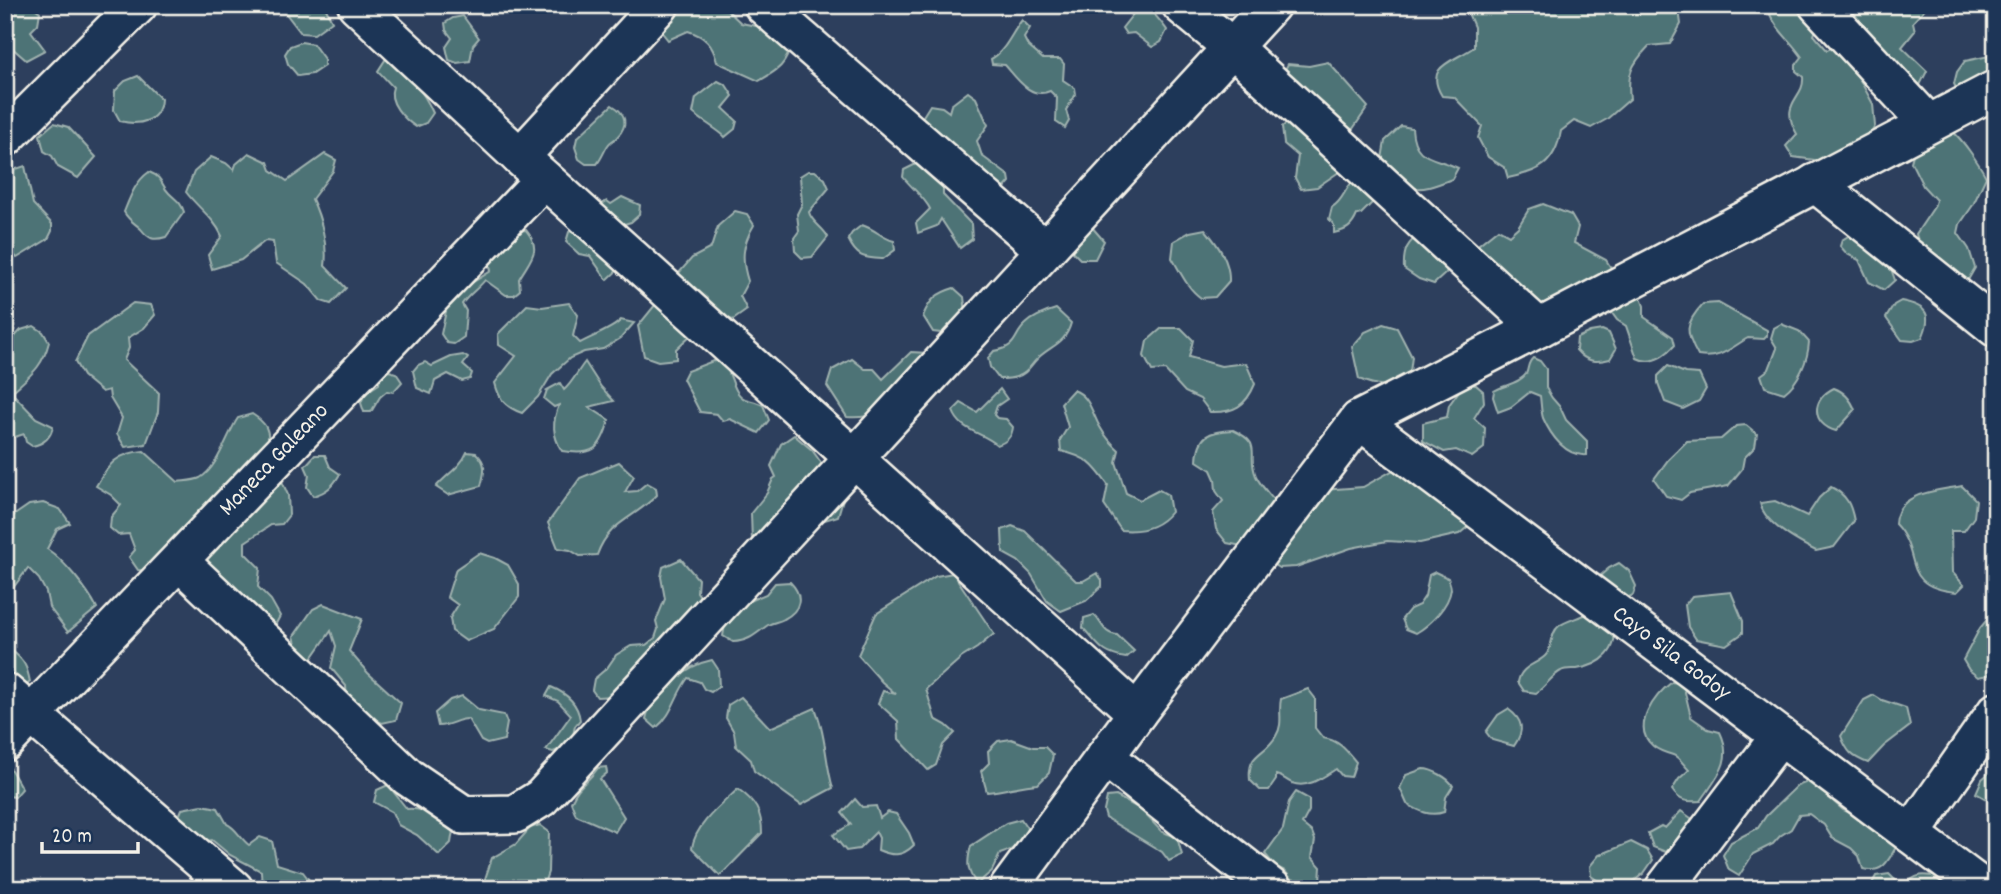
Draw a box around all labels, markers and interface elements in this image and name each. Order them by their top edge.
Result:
street label: Maneca Galeano [212,396,338,525]
street label: Cayo Sila Godoy [1604,598,1739,711]
scale bar [42,810,138,854]
text: 20 m [52,823,92,853]

